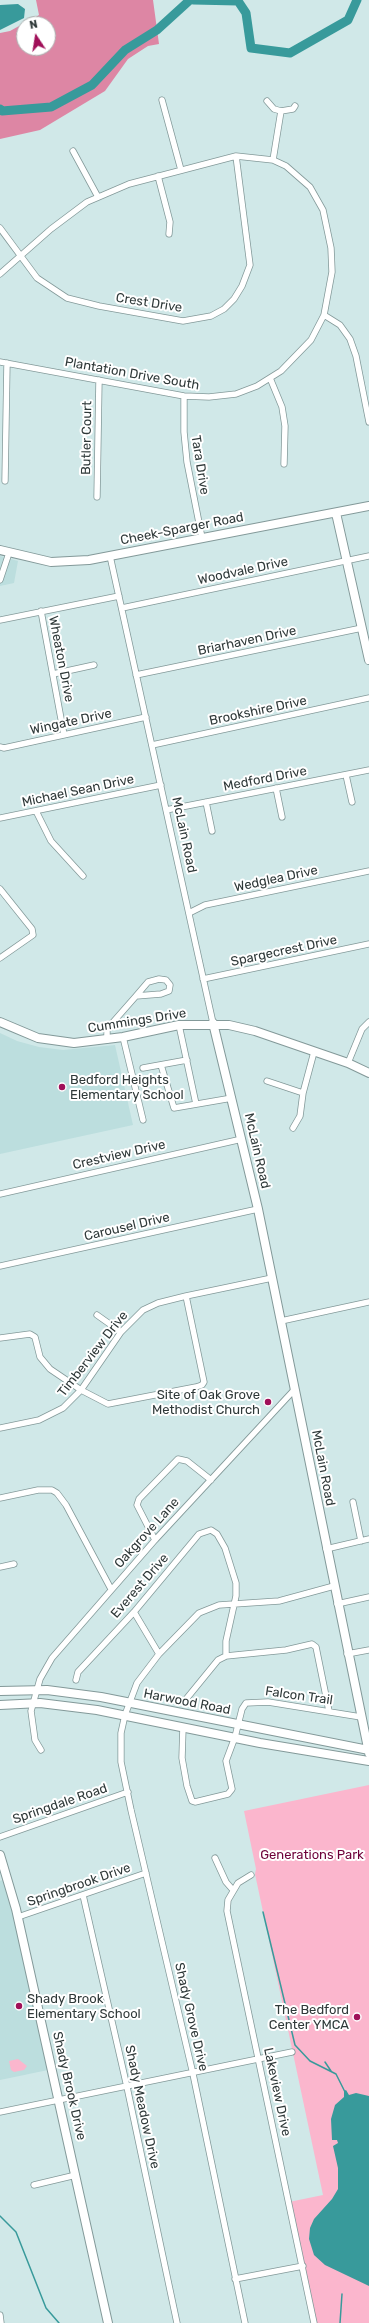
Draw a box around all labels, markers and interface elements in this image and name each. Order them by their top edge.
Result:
north arrow [16,16,56,56]
text: N [28,18,39,32]
street label: Crest Drive [115,290,183,316]
street label: Plantation Drive South [64,354,200,394]
street label: Butler Court [79,401,95,475]
street label: Tara Drive [188,434,212,496]
street label: Cheek-Sparger Road [119,509,245,549]
street label: Woodvale Drive [196,554,290,588]
street label: Wheaton Drive [45,615,77,703]
street label: Briarhaven Drive [196,623,298,659]
street label: Brookshire Drive [208,693,308,729]
street label: Wingate Drive [29,706,113,738]
street label: Medford Drive [222,763,308,795]
street label: Michael Sean Drive [21,771,135,811]
street label: McLain Road [168,796,200,874]
street label: Wedglea Drive [233,863,319,895]
street label: Spargecrest Drive [229,932,339,970]
street label: Cummings Drive [87,1006,187,1036]
place label: Bedford Heights Elementary School [70,1072,184,1103]
marker: Bedford Heights Elementary School [57,1082,67,1092]
street label: McLain Road [241,1112,273,1190]
street label: Crestview Drive [71,1137,167,1173]
street label: Carousel Drive [83,1210,171,1244]
street label: Timberview Drive [55,1308,131,1400]
place label: Site of Oak Grove Methodist Church [152,1387,260,1418]
marker: Site of Oak Grove Methodist Church [263,1397,273,1407]
street label: McLain Road [308,1429,338,1507]
street label: Oakgrove Lane [111,1495,183,1571]
street label: Everest Drive [108,1551,172,1621]
street label: Falcon Trail [264,1684,334,1708]
street label: Harwood Road [142,1686,232,1718]
street label: Springdale Road [11,1781,109,1827]
park label: Generations Park [260,1847,364,1863]
street label: Springbrook Drive [25,1860,133,1910]
street label: Shady Grove Drive [171,1961,211,2073]
place label: Shady Brook Elementary School [27,1991,141,2022]
marker: Shady Brook Elementary School [14,2001,24,2011]
place label: The Bedford Center YMCA [269,2002,349,2033]
marker: The Bedford Center YMCA [352,2012,362,2022]
street label: Shady Brook Drive [49,2030,89,2142]
street label: Shady Meadow Drive [121,2044,163,2170]
street label: Lakeview Drive [260,2046,294,2138]

